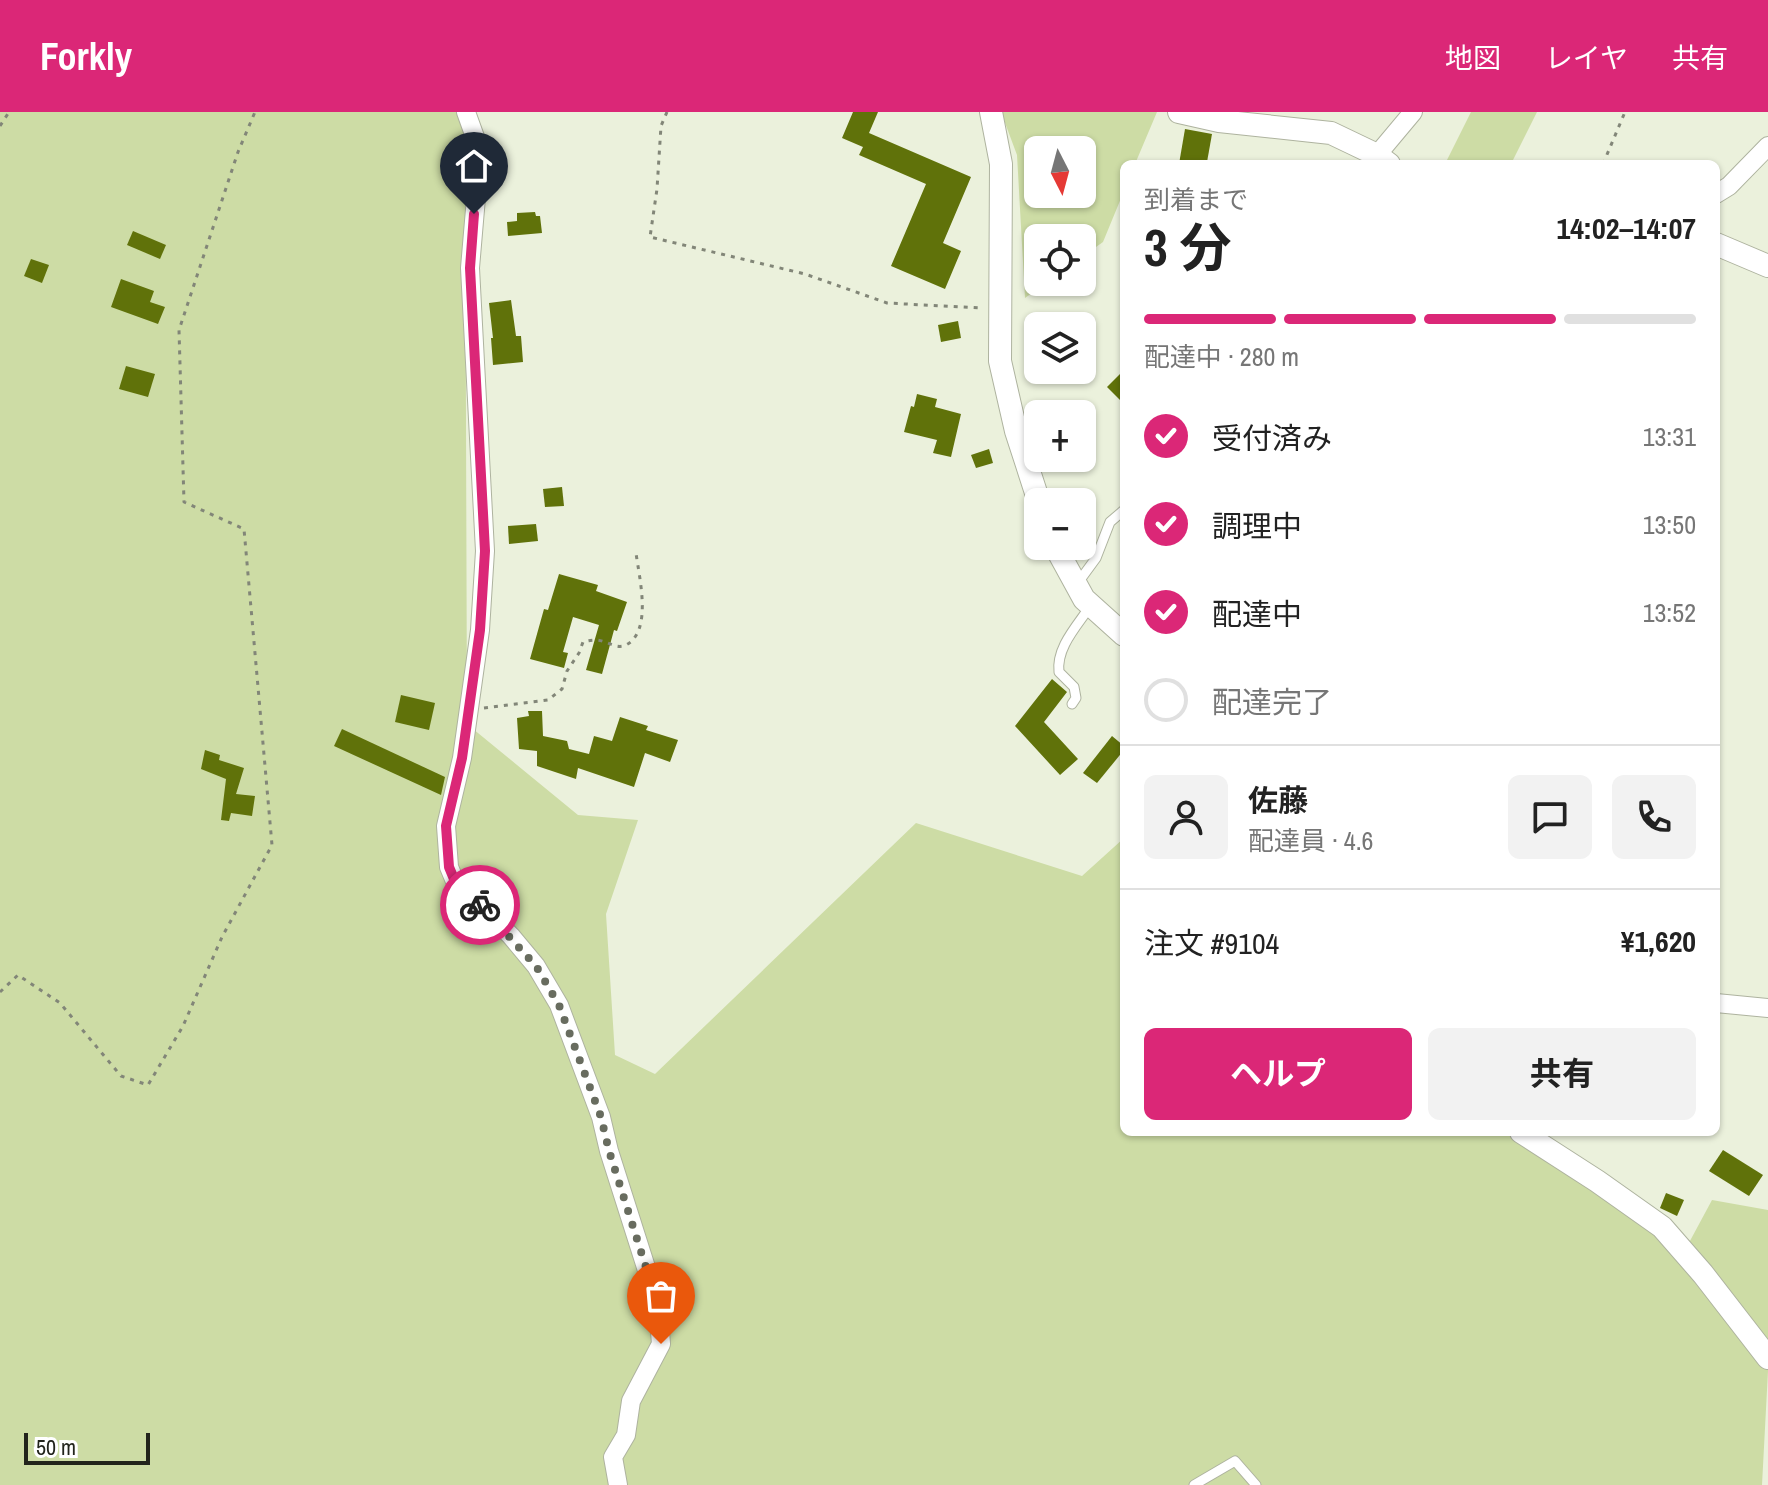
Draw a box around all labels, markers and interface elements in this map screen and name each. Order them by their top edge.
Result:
text: Forkly [40,31,132,82]
text: 地図 [1445,39,1501,77]
text: レイヤ [1545,39,1628,77]
text: 共有 [1672,39,1728,77]
pin [440,132,508,214]
north arrow [1024,136,1096,208]
map controls [1024,136,1096,560]
icon: home [452,144,496,188]
text: 到着まで [1144,182,1248,217]
text: 14:02–14:07 [1557,208,1696,248]
text: 3 分 [1144,212,1232,282]
button: locate [1024,224,1096,296]
button: layers [1024,312,1096,384]
text: 配達中 · 280 m [1144,339,1299,374]
button: + [1024,400,1096,472]
icon: check [1144,414,1188,458]
text: 受付済み [1212,418,1332,458]
text: 13:31 [1643,419,1696,454]
button: − [1024,488,1096,560]
icon: check [1144,502,1188,546]
text: 調理中 [1212,506,1302,546]
text: 13:50 [1643,507,1696,542]
icon: check [1144,590,1188,634]
text: 配達中 [1212,594,1302,634]
text: 13:52 [1643,595,1696,630]
text: 配達完了 [1212,682,1332,722]
button: person [1144,775,1228,859]
button: chat [1508,775,1592,859]
button: phone [1612,775,1696,859]
text: 佐藤 [1248,780,1308,820]
text: 配達員 · 4.6 [1248,823,1373,858]
courier [440,865,520,945]
icon: bike [458,883,502,927]
text: ¥1,620 [1621,921,1696,961]
text: 注文 #9104 [1144,923,1279,963]
button: ヘルプ [1144,1028,1412,1120]
button: 共有 [1428,1028,1696,1120]
pin [627,1262,695,1344]
icon: bag [639,1274,683,1318]
scale bar [24,1429,150,1465]
text: 50 m [36,1432,76,1462]

